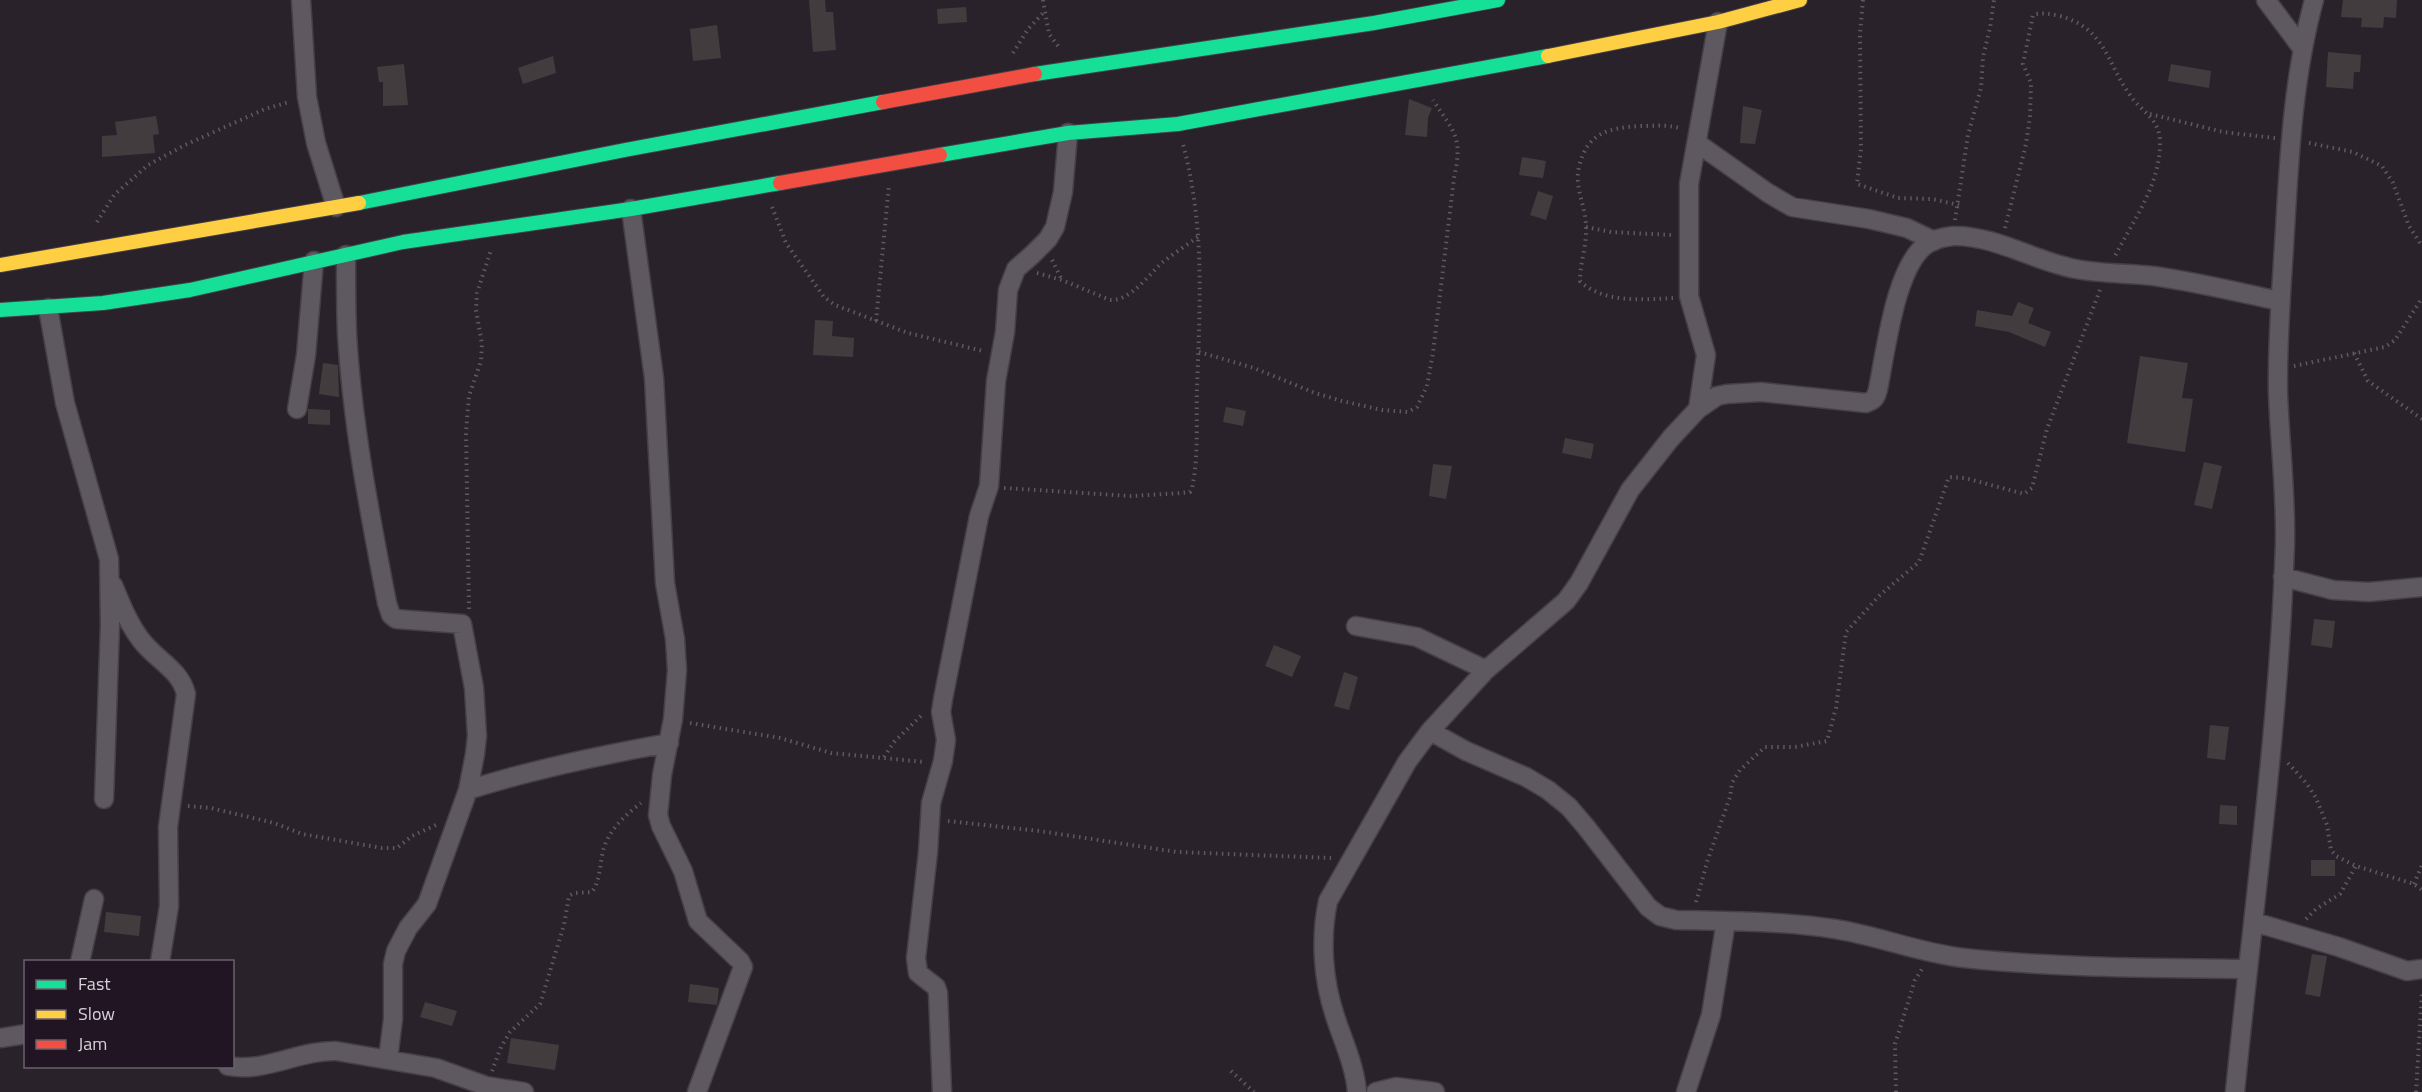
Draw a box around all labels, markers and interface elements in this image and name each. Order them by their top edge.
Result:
legend [24,960,234,1068]
text: Fast [78,970,111,997]
text: Slow [78,1000,115,1027]
text: Jam [78,1030,107,1057]

